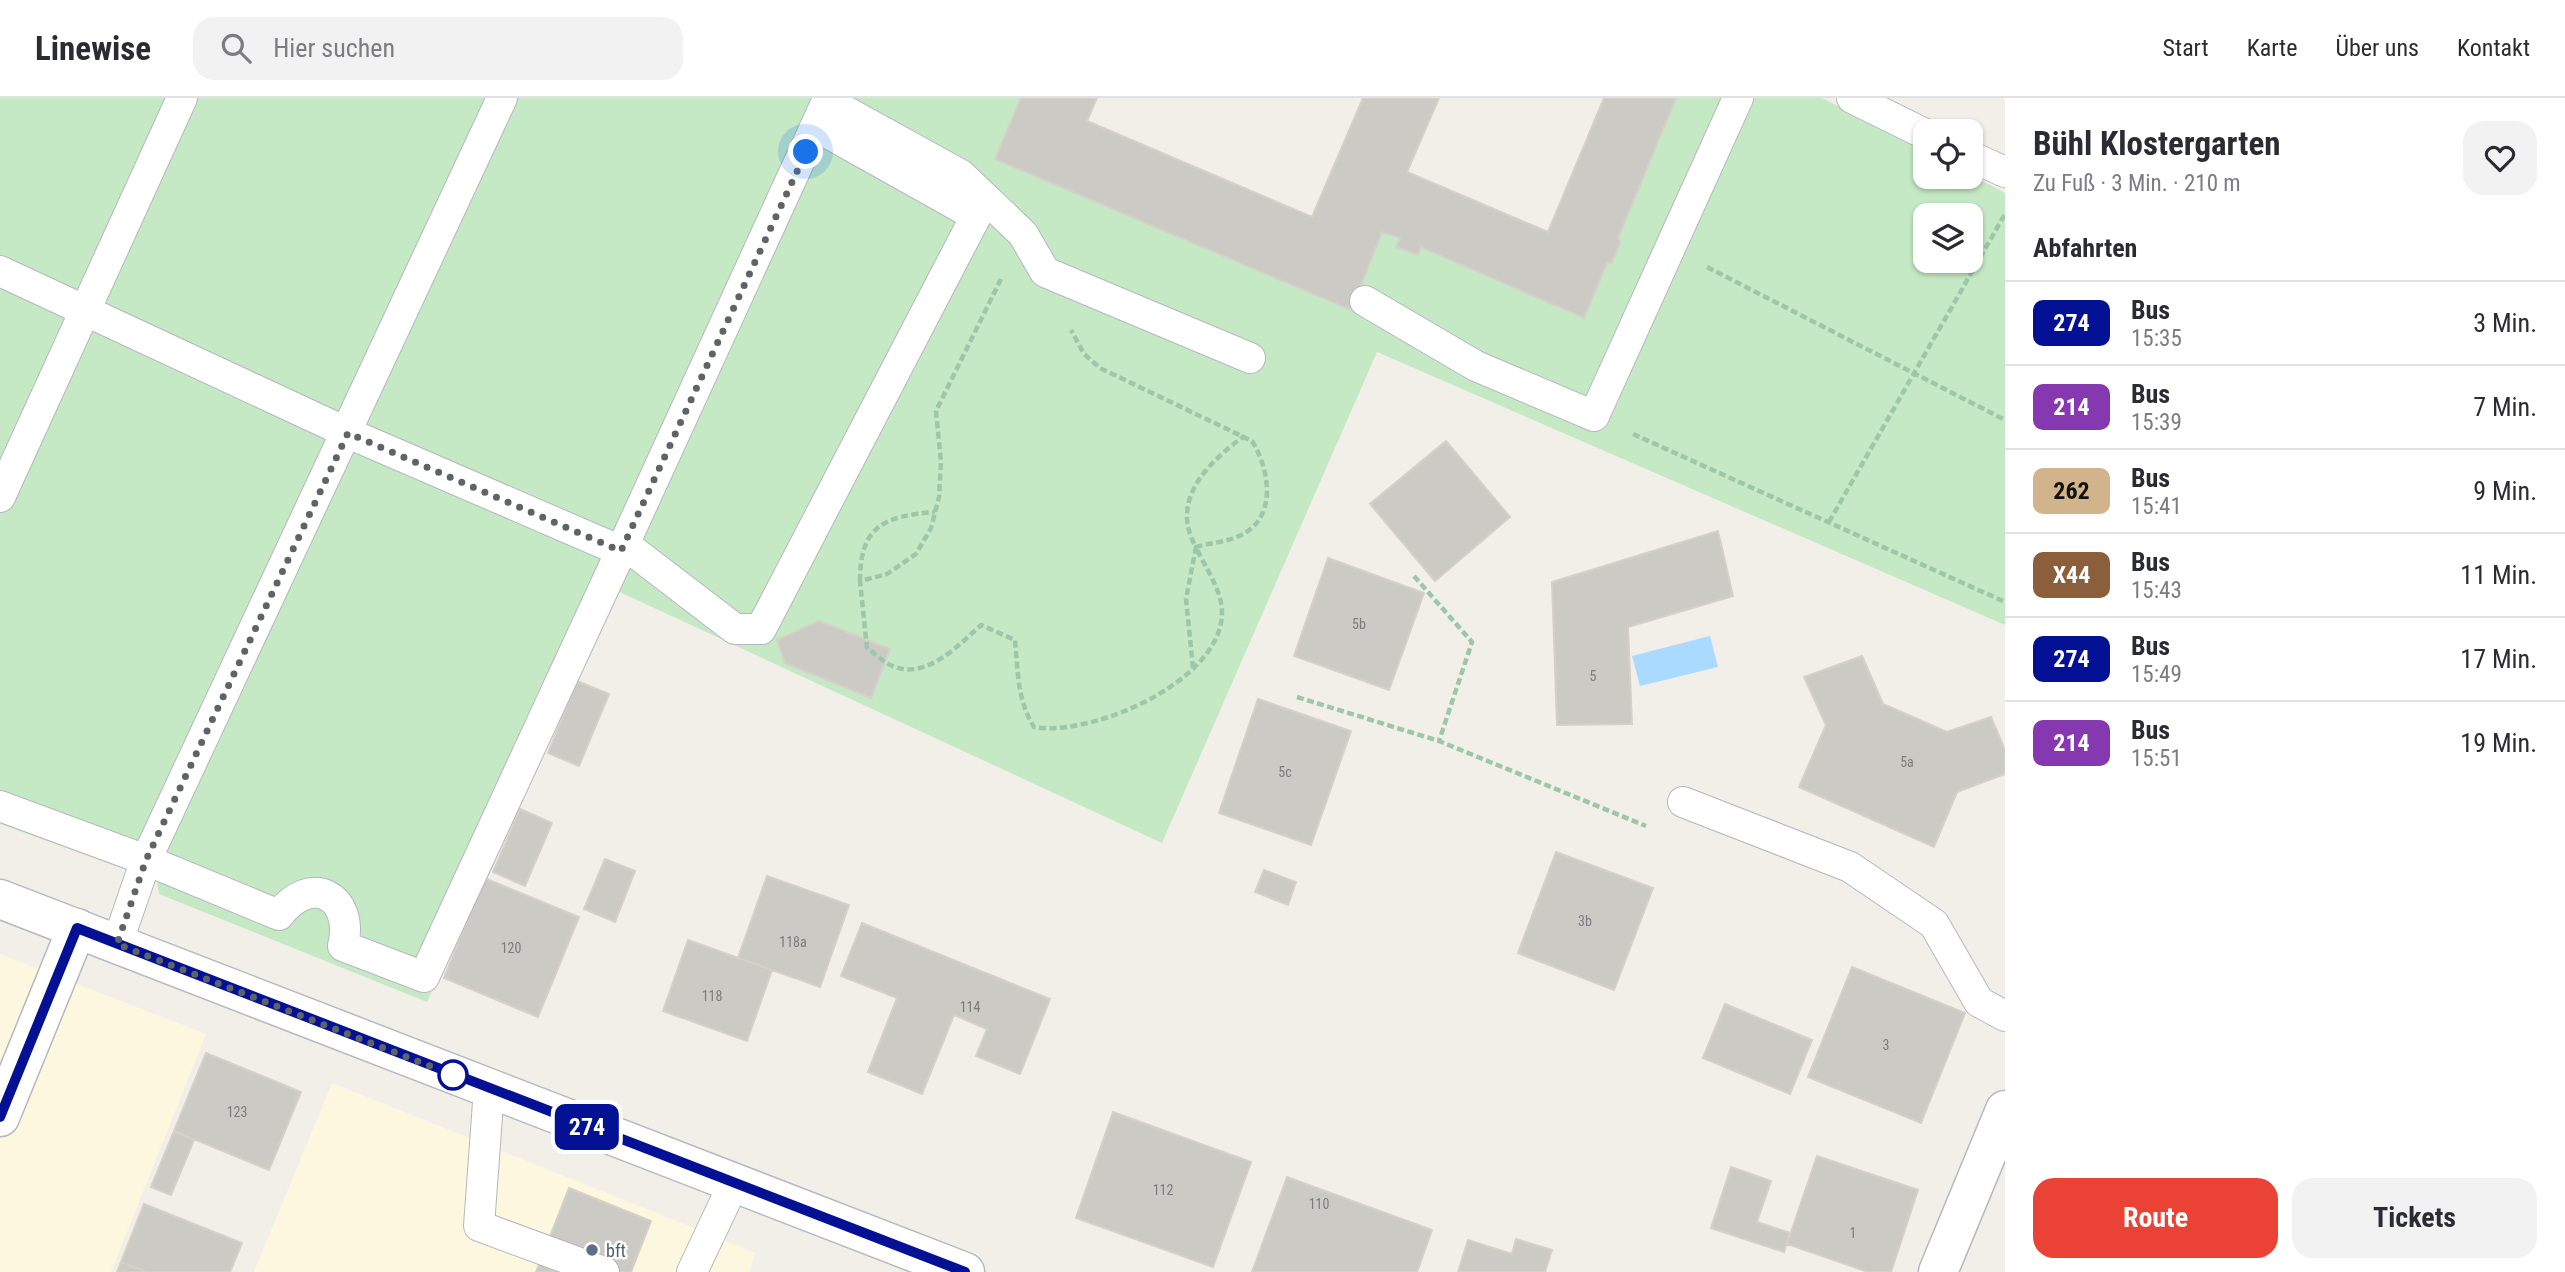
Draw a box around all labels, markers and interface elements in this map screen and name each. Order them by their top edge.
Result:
search box [193,17,683,80]
text: Linewise [35,29,151,68]
icon: search [217,29,255,67]
text: Hier suchen [273,33,395,63]
text: Start [2163,34,2209,62]
text: Karte [2247,34,2297,62]
text: Über uns [2335,34,2419,62]
text: Kontakt [2457,34,2530,62]
map controls [1913,119,1983,273]
button: locate [1913,119,1983,189]
button: heart [2463,121,2537,195]
text: Bühl Klostergarten [2033,124,2280,163]
your location [788,134,823,169]
text: Zu Fuß · 3 Min. · 210 m [2033,170,2241,197]
button: layers [1913,203,1983,273]
text: Abfahrten [2033,233,2137,263]
text: Bus [2131,295,2170,325]
text: 3 Min. [2473,308,2537,338]
text: 274 [2053,309,2090,337]
text: 15:35 [2131,325,2182,352]
text: Bus [2131,379,2170,409]
text: 7 Min. [2473,392,2537,422]
text: 214 [2053,393,2090,421]
text: 15:39 [2131,409,2182,436]
text: Bus [2131,463,2170,493]
text: 9 Min. [2473,476,2537,506]
text: 262 [2053,477,2090,505]
text: 15:41 [2131,493,2182,520]
text: Bus [2131,547,2170,577]
text: 11 Min. [2460,560,2537,590]
text: X44 [2053,561,2090,589]
text: 15:43 [2131,577,2182,604]
house number: 5b [1352,616,1366,632]
text: Bus [2131,631,2170,661]
text: 17 Min. [2460,644,2537,674]
text: 274 [2053,645,2090,673]
text: 15:49 [2131,661,2182,688]
house number: 5 [1590,668,1597,684]
text: Bus [2131,715,2170,745]
text: 19 Min. [2460,728,2537,758]
text: 214 [2053,729,2090,757]
text: 15:51 [2131,745,2182,772]
house number: 5a [1900,754,1914,770]
house number: 5c [1278,764,1292,780]
house number: 3b [1578,913,1592,929]
house number: 118a [779,934,807,950]
house number: 120 [501,940,521,956]
house number: 118 [702,988,722,1004]
house number: 114 [960,999,980,1015]
house number: 3 [1883,1037,1889,1053]
unlabelled marker [438,1060,468,1090]
house number: 123 [227,1104,247,1120]
line badge: 274 [547,1104,627,1150]
text: 274 [569,1113,605,1141]
button: Route [2033,1178,2278,1258]
button: Tickets [2292,1178,2537,1258]
house number: 112 [1153,1182,1173,1198]
house number: 110 [1309,1196,1329,1212]
house number: 1 [1850,1225,1856,1241]
place label: bft [606,1240,626,1261]
marker: bft [584,1242,600,1258]

